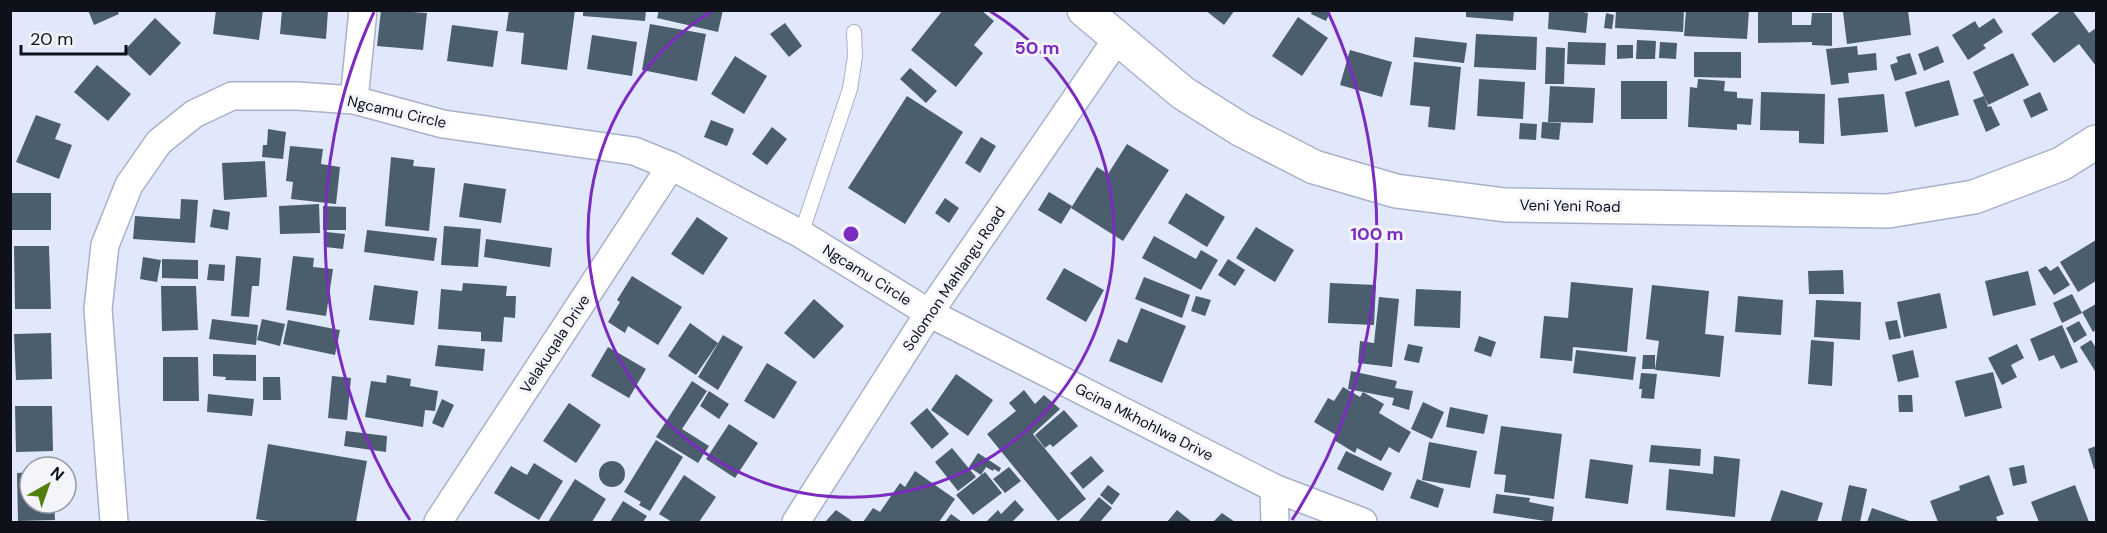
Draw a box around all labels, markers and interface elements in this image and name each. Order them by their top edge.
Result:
scale bar [21,18,126,56]
text: 20 m [30,27,73,51]
text: 50 m [1014,36,1060,60]
street label: Ngcamu Circle [345,91,449,133]
street label: Veni Yeni Road [1519,195,1621,217]
street label: Solomon Mahlangu Road [898,203,1010,355]
text: 100 m [1350,222,1404,246]
centre of rings [841,224,861,244]
street label: Ngcamu Circle [819,240,915,310]
street label: Velakuqala Drive [516,291,594,397]
street label: Gcina Mkhohlwa Drive [1071,378,1217,466]
north arrow [18,455,78,515]
text: N [46,462,69,486]

